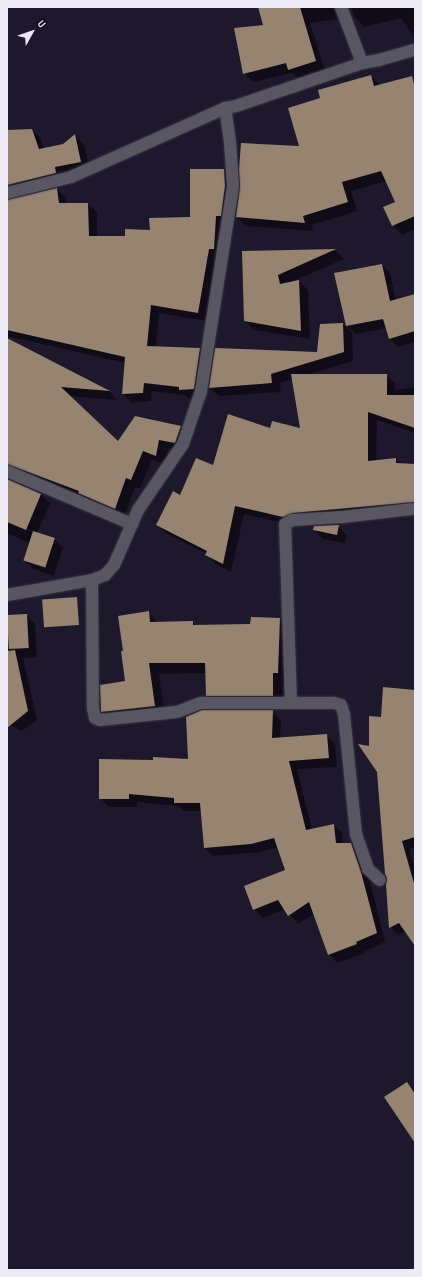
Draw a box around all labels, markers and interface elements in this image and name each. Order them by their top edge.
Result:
north arrow [12,12,52,52]
text: U [35,18,48,30]

